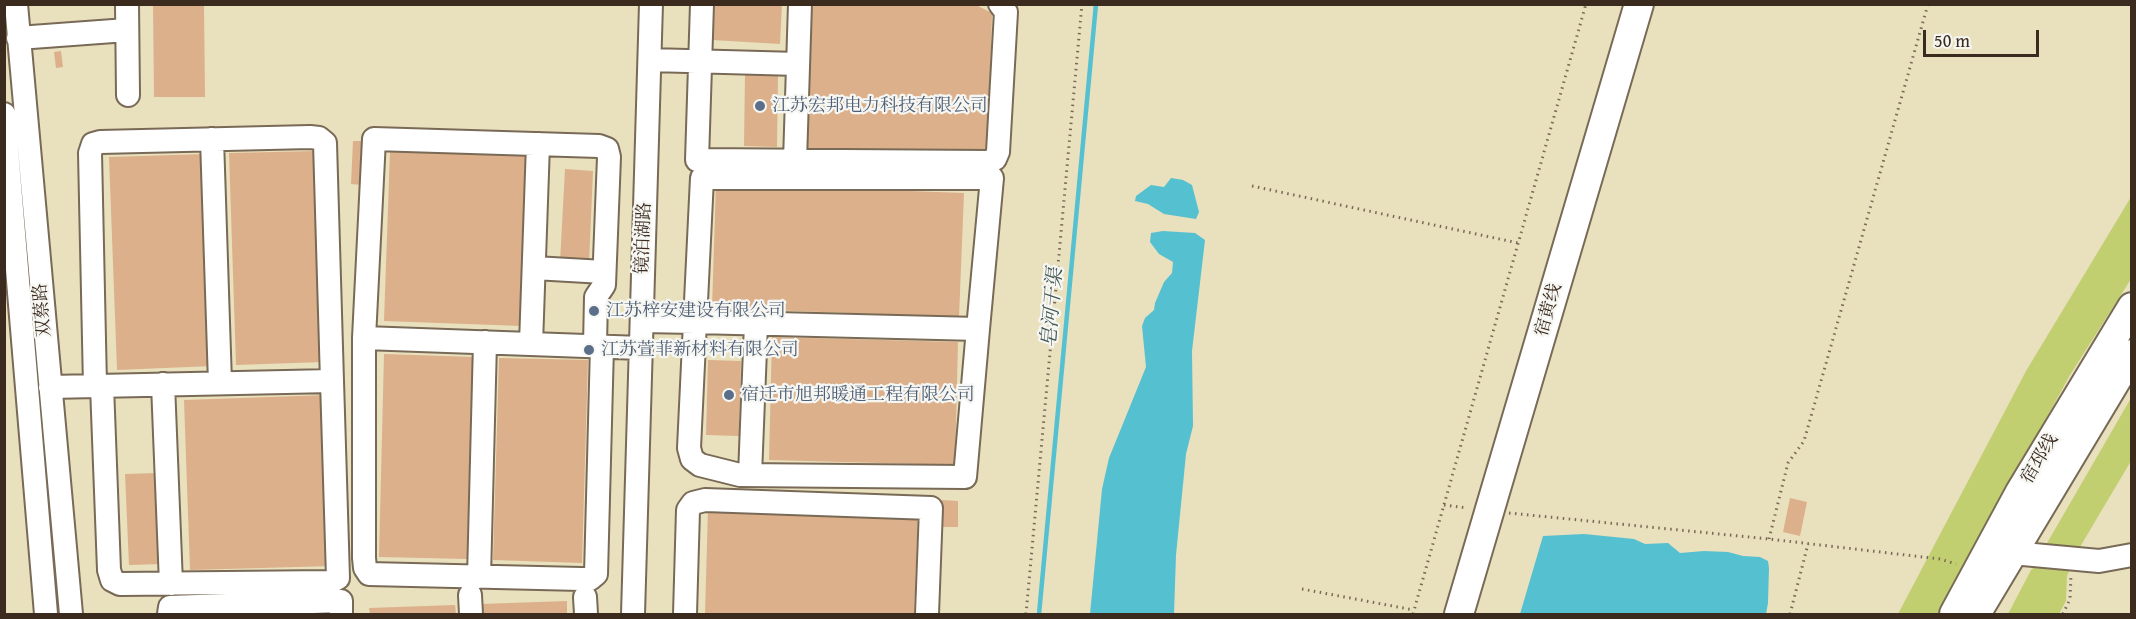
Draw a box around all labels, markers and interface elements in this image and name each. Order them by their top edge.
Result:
scale bar [1926,18,2042,56]
text: 50 m [1934,27,1970,54]
place label: 江苏宏邦电力科技有限公司 [772,95,988,117]
marker: 江苏宏邦电力科技有限公司 [753,99,767,113]
street label: 镜泊湖路 [632,202,656,274]
water label: 皂河干渠 [1038,267,1068,349]
street label: 宿黄线 [1531,281,1567,339]
street label: 双蔡路 [30,282,56,338]
place label: 江苏梓安建设有限公司 [606,300,786,322]
marker: 江苏梓安建设有限公司 [587,304,601,318]
place label: 江苏萱菲新材料有限公司 [601,339,799,361]
marker: 江苏萱菲新材料有限公司 [582,343,596,357]
place label: 宿迁市旭邦暖通工程有限公司 [741,384,975,406]
marker: 宿迁市旭邦暖通工程有限公司 [722,388,736,402]
street label: 宿邳线 [2017,430,2063,488]

